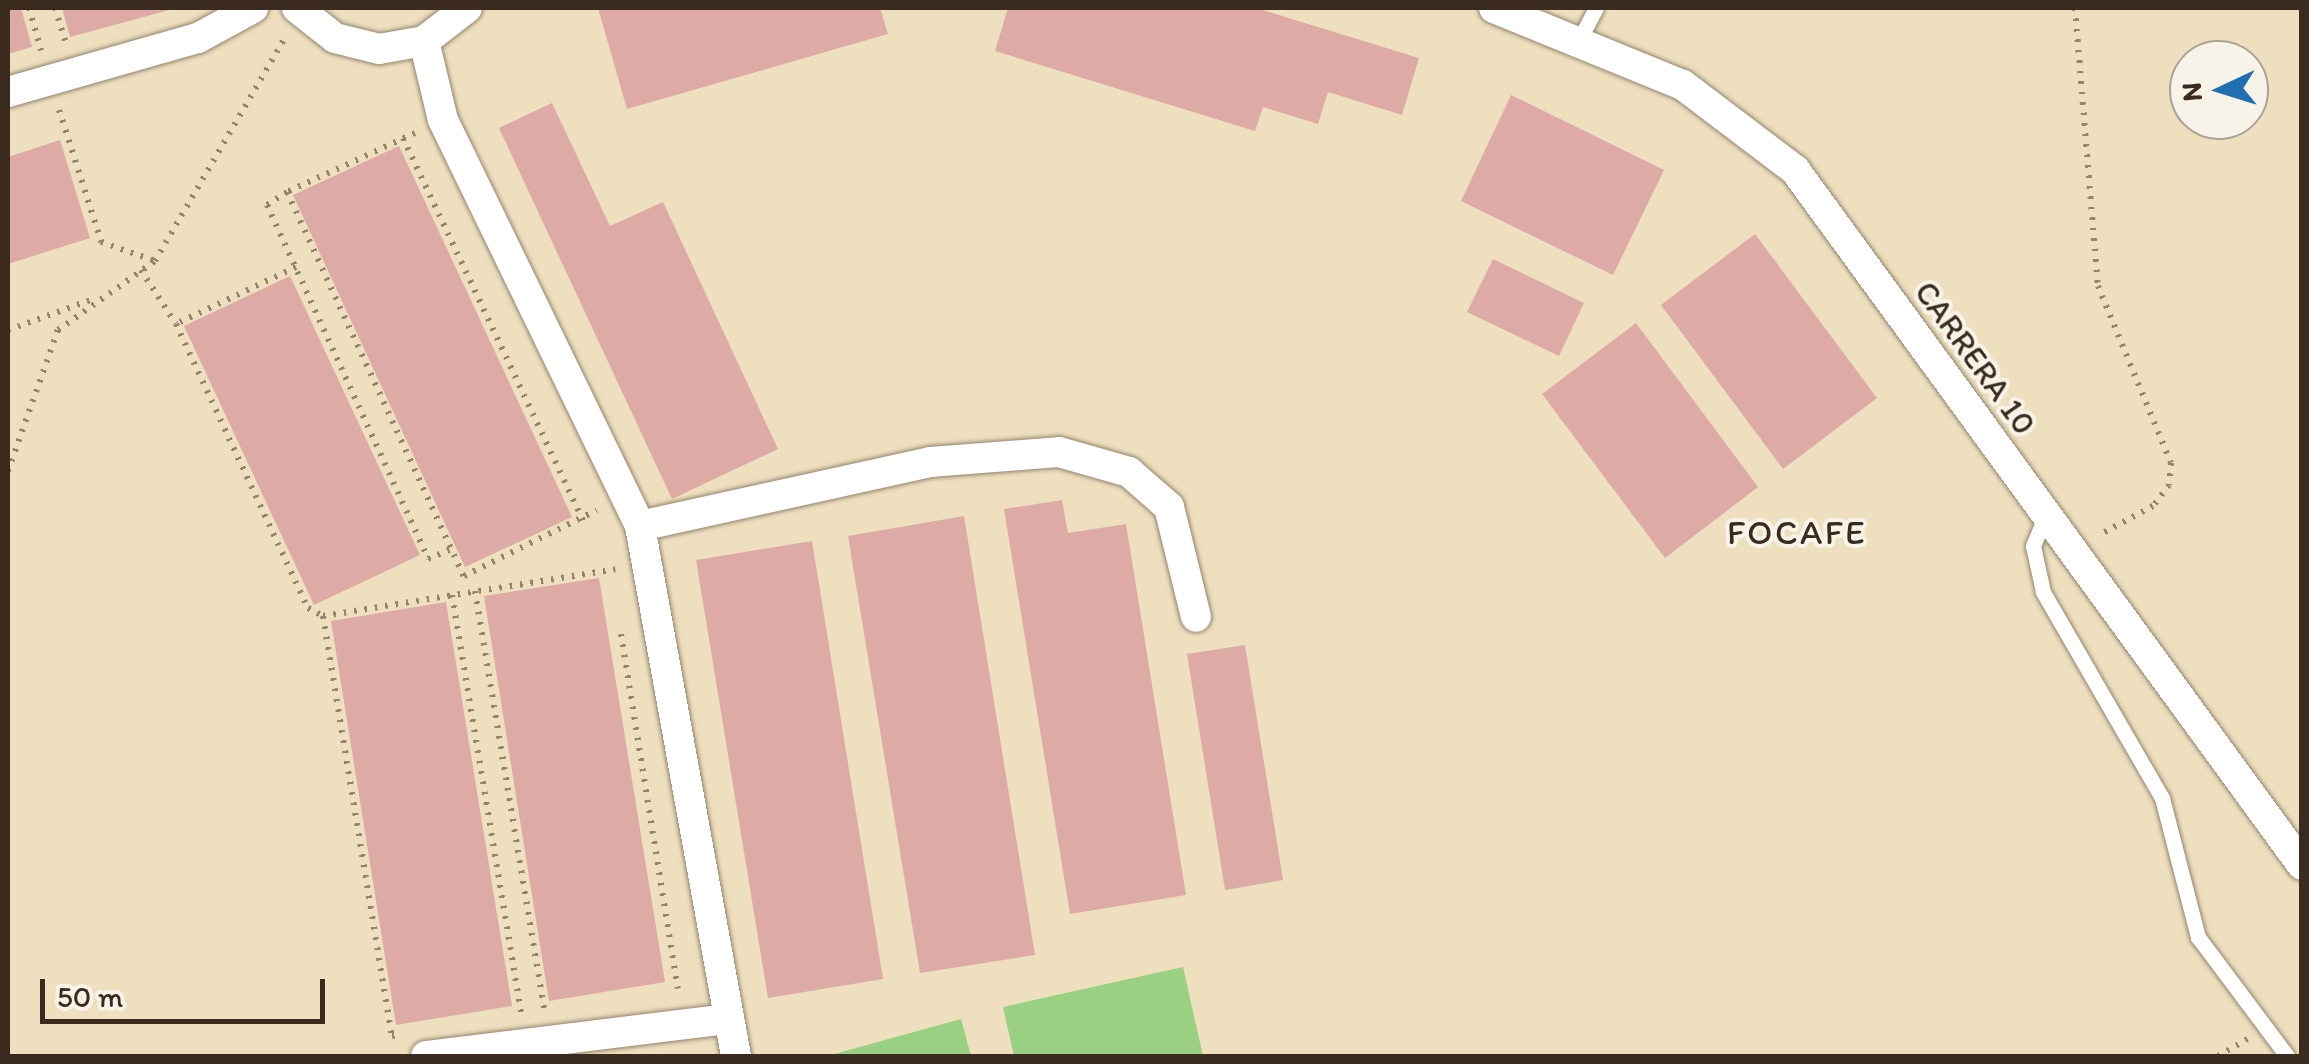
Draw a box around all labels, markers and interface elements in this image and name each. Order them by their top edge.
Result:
north arrow [2169,40,2269,140]
text: N [2173,81,2209,103]
street label: CARRERA 10 [1907,274,2043,442]
district label: FOCAFE [1727,511,1867,553]
scale bar [45,959,330,1021]
text: 50 m [57,978,123,1015]

